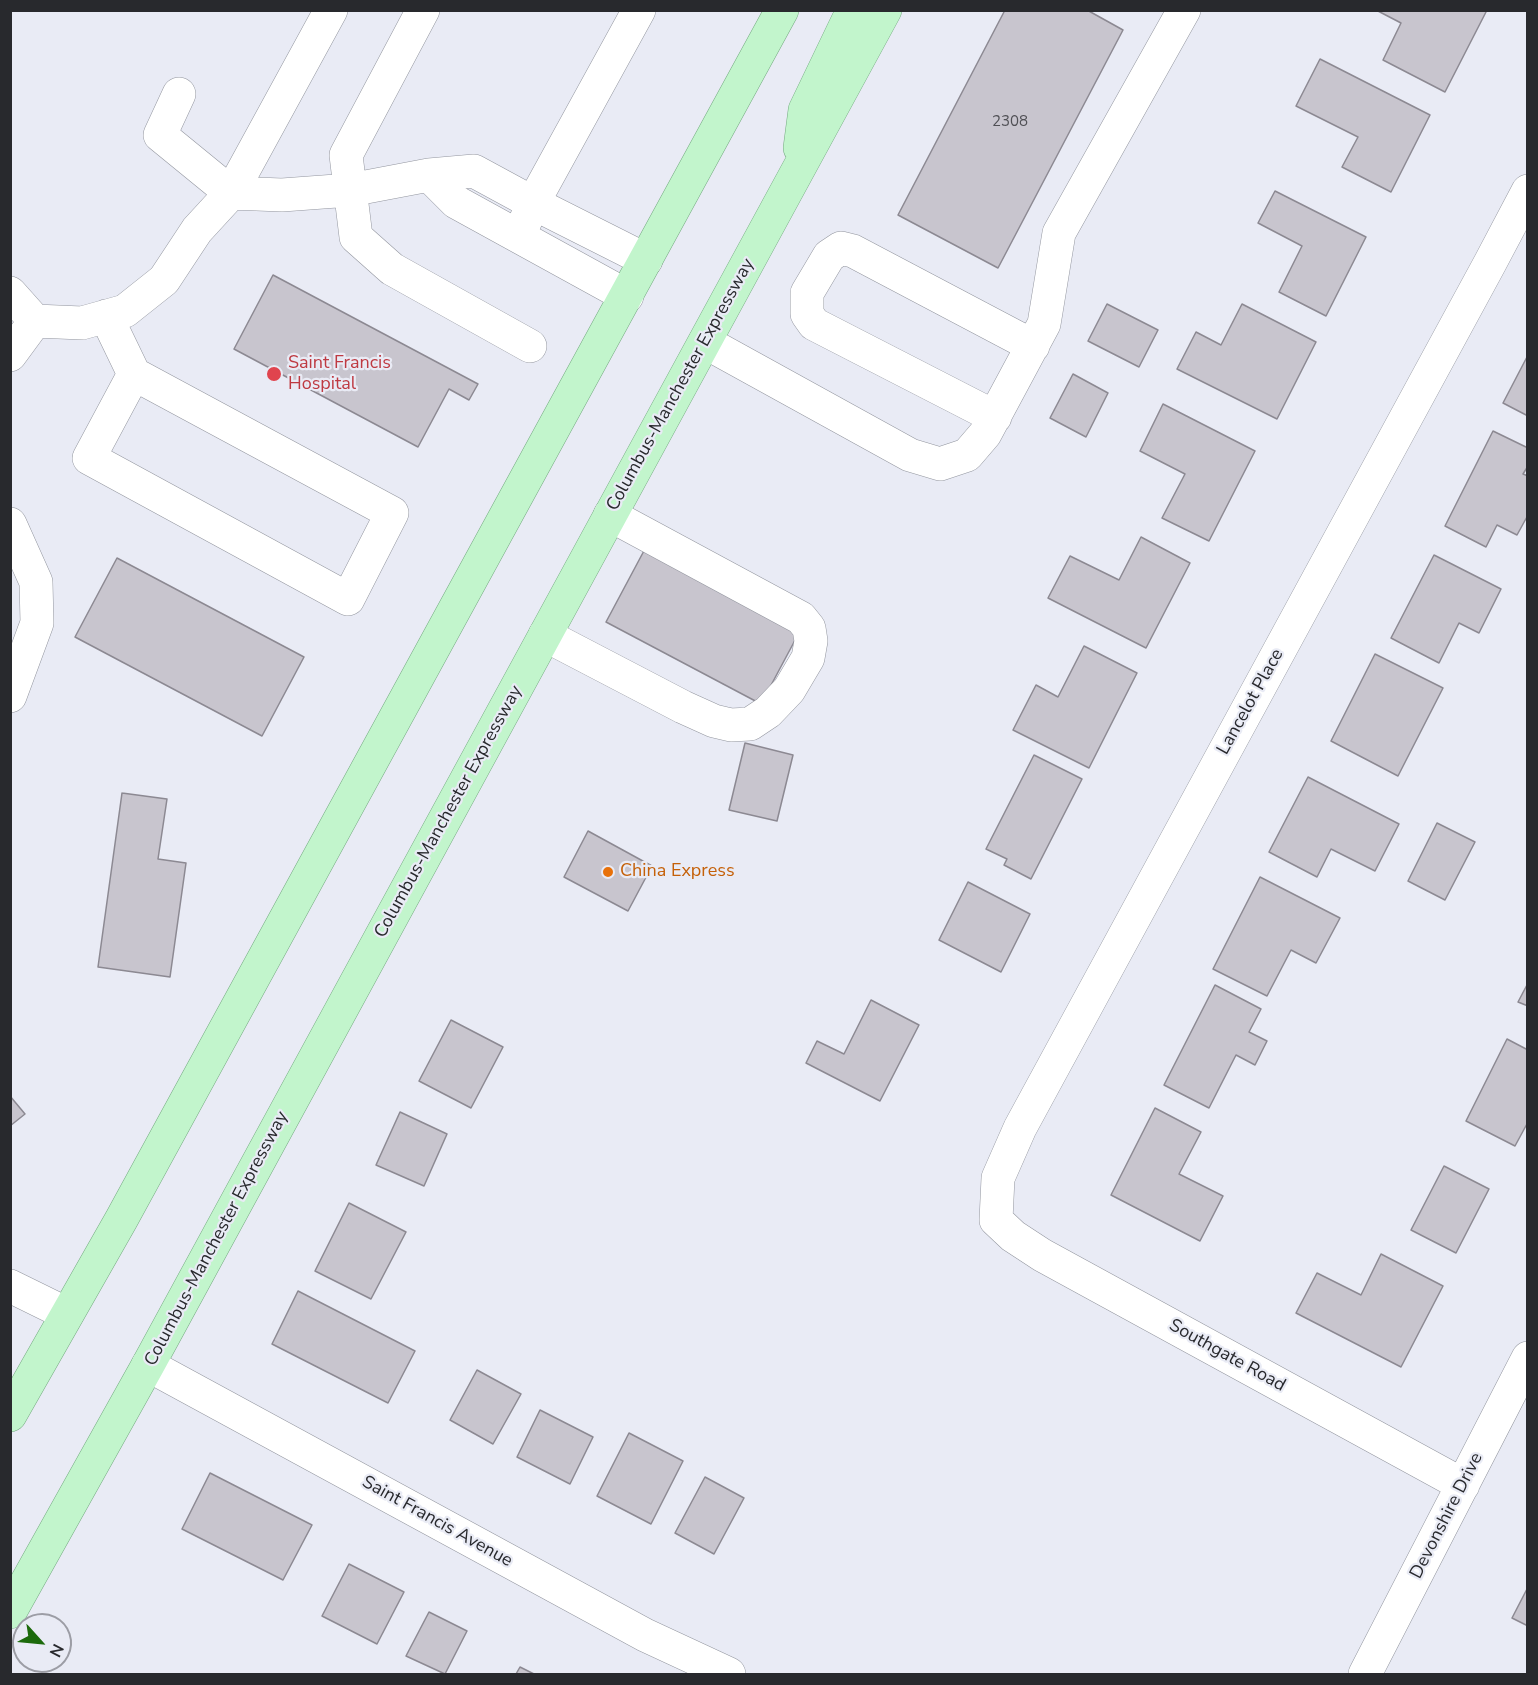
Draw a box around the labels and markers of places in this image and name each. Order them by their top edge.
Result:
place label: Saint Francis Hospital [288,353,391,395]
marker: Saint Francis Hospital [265,365,283,383]
place label: China Express [620,861,735,883]
marker: China Express [601,865,615,879]

